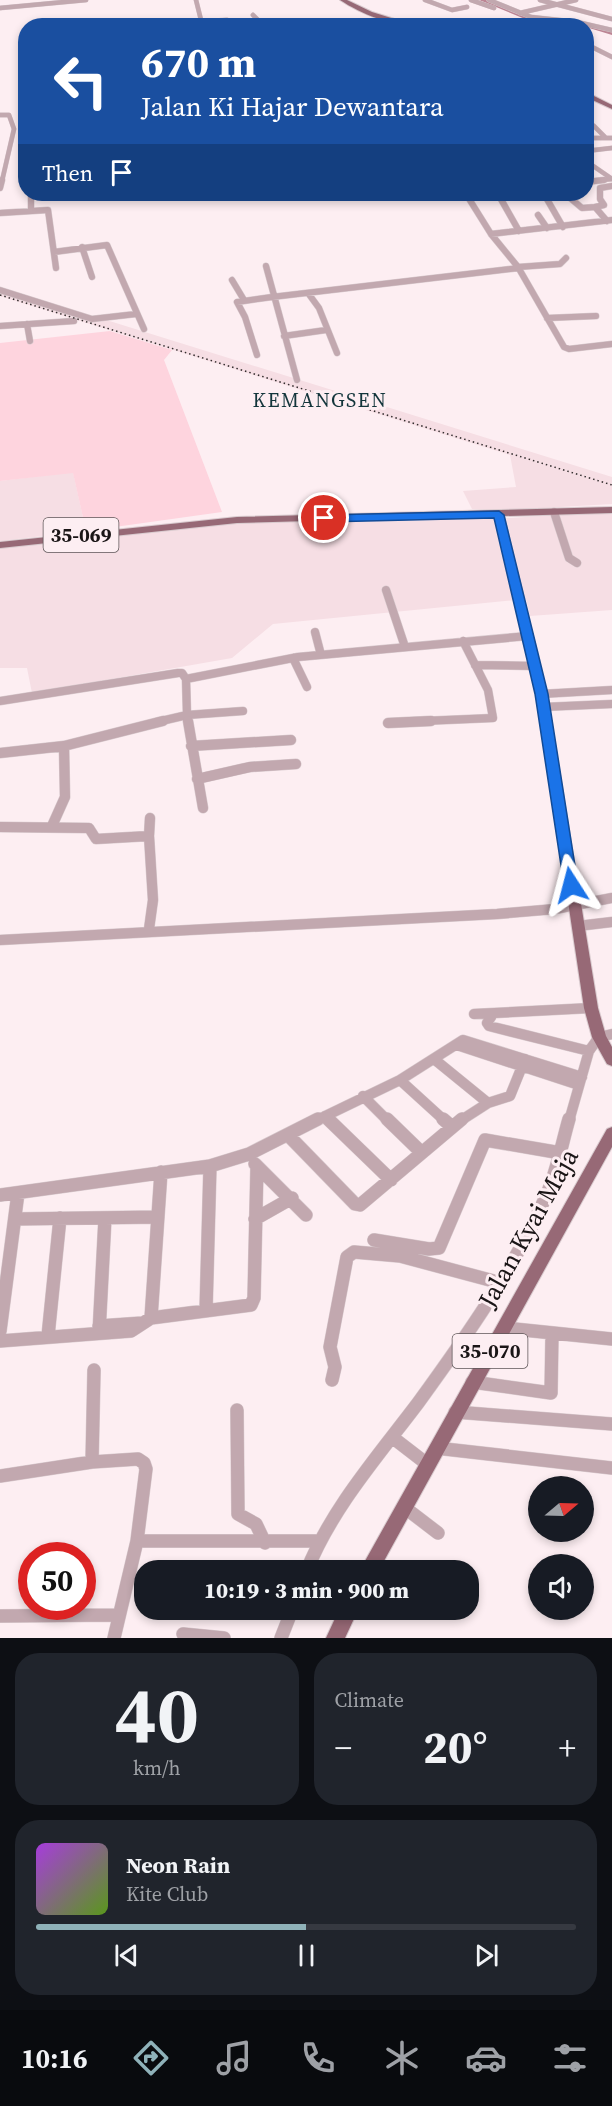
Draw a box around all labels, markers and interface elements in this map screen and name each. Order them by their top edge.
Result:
text: 670 m [141,33,256,91]
icon: left [42,42,120,120]
text: Jalan Ki Hajar Dewantara [141,88,444,125]
icon: arrive [105,156,138,189]
text: Then [42,158,93,188]
district label: KEMANGSEN [253,386,387,414]
pin [298,492,349,543]
icon: arrive [307,501,340,534]
road number: 35-069 [44,518,118,552]
position arrow [539,853,603,917]
street label: Jalan Kyai Maja [469,1141,587,1315]
road number: 35-070 [452,1334,528,1368]
north arrow [528,1476,594,1542]
map controls [528,1476,594,1620]
speed limit sign: 50 [18,1542,96,1620]
button: sound [528,1554,594,1620]
text: 10:19 · 3 min · 900 m [204,1575,409,1605]
text: 40 [114,1661,199,1768]
text: Climate [335,1686,404,1714]
text: 20° [423,1716,487,1778]
text: − [335,1725,352,1770]
text: + [558,1725,576,1770]
text: km/h [133,1754,181,1782]
text: Neon Rain [126,1850,230,1880]
text: Kite Club [126,1880,208,1908]
icon: previous [110,1939,143,1972]
icon: pause [290,1939,323,1972]
icon: next [470,1939,503,1972]
icon: directions [130,2037,172,2079]
icon: music [213,2037,255,2079]
icon: phone [297,2037,339,2079]
icon: climate [381,2037,423,2079]
icon: car [465,2037,507,2079]
icon: filters [549,2037,591,2079]
text: 10:16 [21,2040,88,2077]

